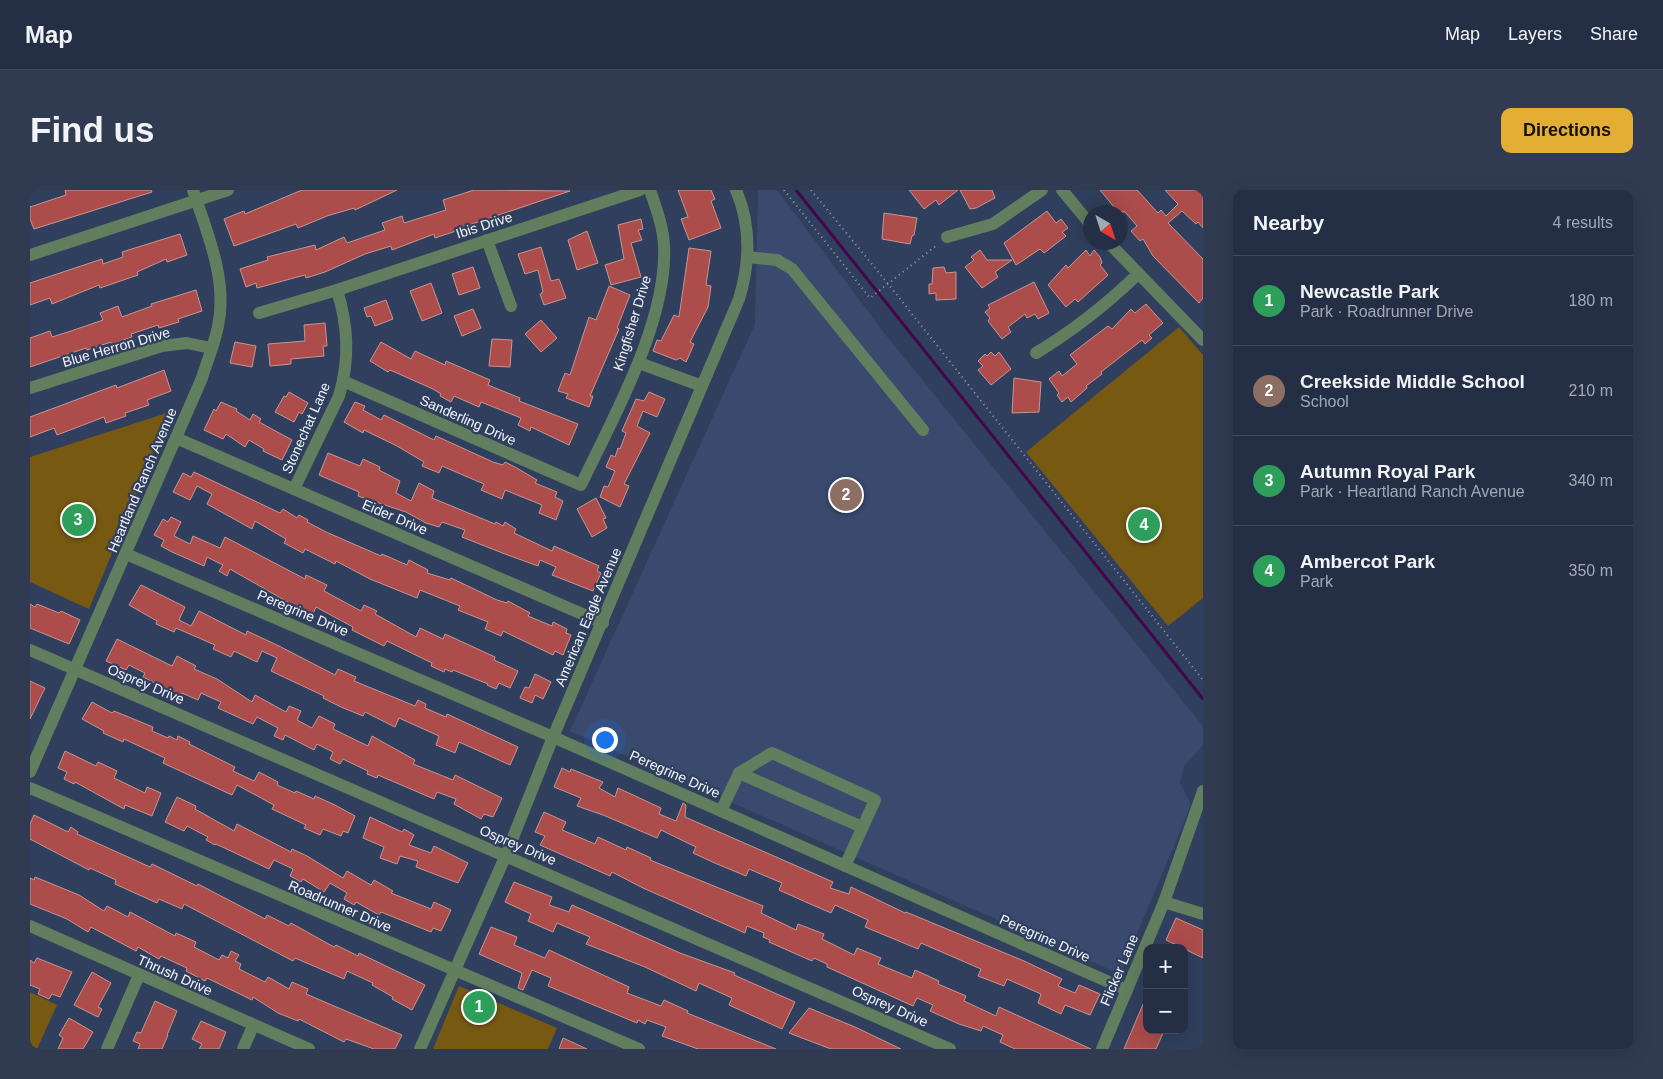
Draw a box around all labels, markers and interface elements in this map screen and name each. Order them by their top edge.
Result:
text: Map [25,21,73,48]
text: Map [1445,24,1480,44]
text: Layers [1508,24,1562,44]
text: Share [1590,24,1638,44]
button: Directions [1501,108,1633,153]
text: Find us [30,110,154,149]
north arrow [1083,205,1128,250]
street label: Ibis Drive [454,208,514,242]
text: Nearby [1253,211,1324,234]
text: 4 results [1553,214,1613,231]
street label: Kingfisher Drive [610,273,654,373]
text: Newcastle Park [1300,281,1439,302]
text: 1 [1265,292,1273,309]
text: 180 m [1569,292,1613,309]
text: Park · Roadrunner Drive [1300,303,1473,320]
street label: Blue Herron Drive [60,324,172,370]
text: Creekside Middle School [1300,371,1525,392]
street label: Stonechat Lane [279,380,333,476]
text: 2 [1265,382,1273,399]
text: 210 m [1569,382,1613,399]
street label: Sanderling Drive [417,392,519,448]
text: School [1300,393,1349,410]
street label: Heartland Ranch Avenue [104,405,180,555]
text: Autumn Royal Park [1300,461,1475,482]
text: 3 [1265,472,1273,489]
text: 340 m [1569,472,1613,489]
pin: 2 [830,476,862,514]
text: Park · Heartland Ranch Avenue [1300,483,1525,500]
street label: Eider Drive [360,496,430,538]
pin: 3 [62,501,94,539]
pin: 4 [1128,506,1160,544]
street label: American Eagle Avenue [551,545,625,689]
text: Ambercot Park [1300,551,1435,572]
text: 4 [1265,562,1273,579]
text: 350 m [1569,562,1613,579]
text: Park [1300,573,1333,590]
street label: Peregrine Drive [255,587,351,639]
street label: Osprey Drive [105,661,187,707]
your location [592,727,618,753]
street label: Peregrine Drive [627,747,723,801]
street label: Osprey Drive [477,822,559,868]
street label: Roadrunner Drive [286,877,394,935]
street label: Peregrine Drive [997,911,1093,965]
street label: Flicker Lane [1097,932,1141,1008]
map controls [1143,944,1188,1034]
button: + [1143,944,1188,989]
street label: Thrush Drive [135,951,215,999]
street label: Osprey Drive [849,982,931,1030]
pin: 1 [463,988,495,1026]
button: − [1143,989,1188,1034]

